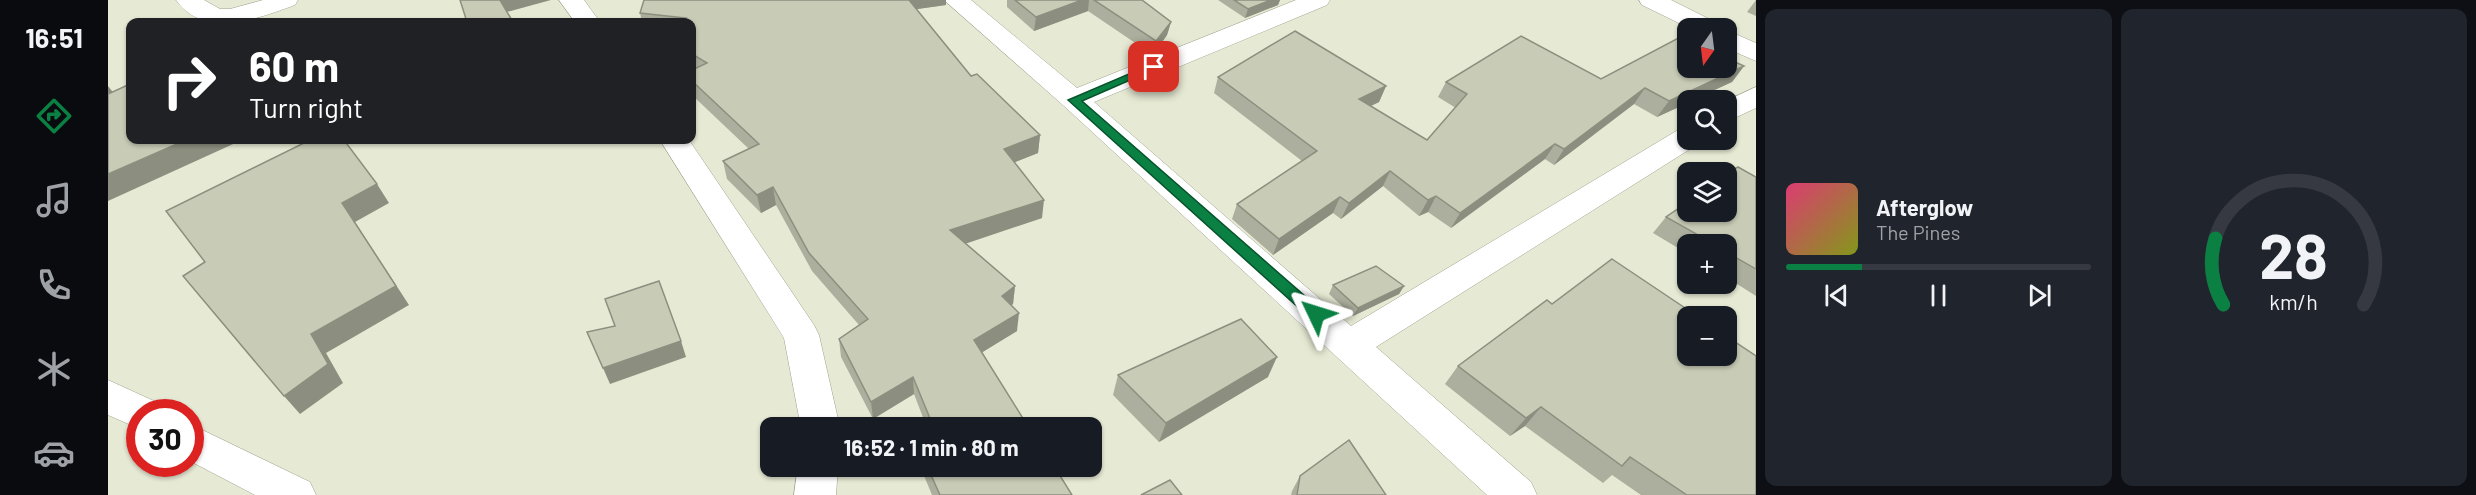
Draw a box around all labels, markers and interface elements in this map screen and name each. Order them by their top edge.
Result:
north arrow [1677,18,1737,78]
map controls [1677,18,1737,366]
text: 16:51 [25,21,83,53]
text: 60 m [249,40,339,90]
pin [1128,41,1179,92]
icon: right [150,42,228,120]
icon: arrive [1137,50,1170,83]
button: search [1677,90,1737,150]
text: Turn right [249,91,363,123]
icon: directions [33,95,75,137]
button: layers [1677,162,1737,222]
icon: music [33,179,75,221]
text: Afterglow [1876,194,1973,220]
text: 28 [2259,217,2328,291]
text: The Pines [1876,220,1960,244]
button: + [1677,234,1737,294]
icon: phone [33,264,75,306]
icon: previous [1820,279,1853,312]
icon: pause [1922,279,1955,312]
icon: next [2023,279,2056,312]
position arrow [1284,282,1348,346]
text: km/h [2269,289,2318,314]
button: − [1677,306,1737,366]
icon: climate [33,348,75,390]
speed limit sign: 30 [126,399,204,477]
icon: car [33,432,75,474]
text: 16:52 · 1 min · 80 m [843,434,1019,460]

